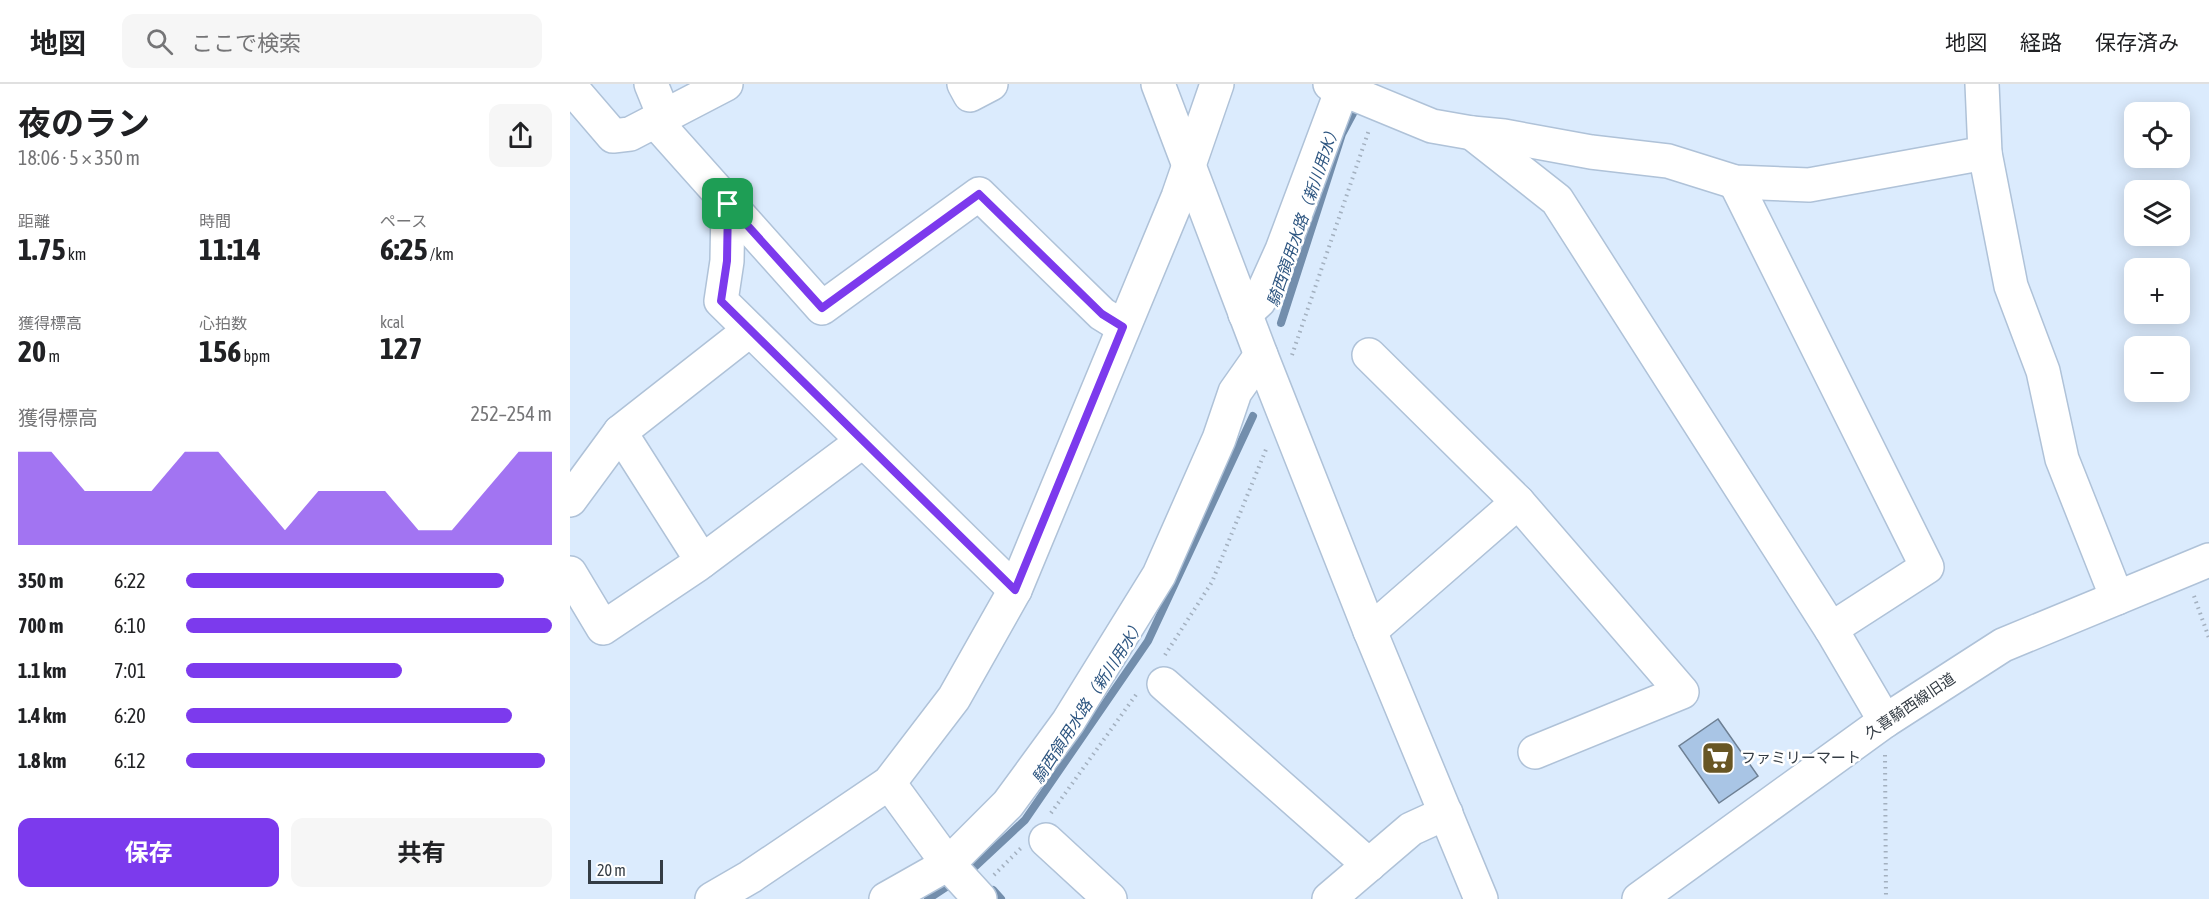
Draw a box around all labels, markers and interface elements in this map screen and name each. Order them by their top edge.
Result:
search box [122,14,542,68]
icon: search [143,25,176,58]
text: 地図 [30,27,86,59]
text: ここで検索 [191,30,301,56]
text: 地図 [1945,30,1987,54]
text: 経路 [2020,30,2062,54]
text: 保存済み [2095,30,2179,54]
map controls [2124,102,2190,402]
button: locate [2124,102,2190,168]
text: 夜のラン [18,104,150,142]
button: share [489,104,552,167]
water label: 騎西領用水路（新川用水） [1263,121,1343,309]
text: 18:06 · 5 × 350 m [18,146,140,169]
pin [702,178,753,229]
button: layers [2124,180,2190,246]
icon: arrive [711,187,744,220]
text: 距離 [18,212,50,230]
text: 時間 [199,212,231,230]
text: ペース [380,212,427,230]
text: 1.75 [18,232,66,266]
text: 11:14 [199,232,261,266]
text: 6:25 [380,232,428,266]
text: km [66,245,86,263]
text: /km [428,245,454,263]
button: + [2124,258,2190,324]
text: kcal [380,313,404,331]
text: 獲得標高 [18,314,82,332]
text: 心拍数 [199,314,247,332]
text: 127 [380,331,422,365]
text: 20 [18,334,46,368]
text: 156 [199,334,241,368]
button: − [2124,336,2190,402]
text: m [46,347,60,365]
text: bpm [241,347,270,365]
text: 252–254 m [470,402,552,425]
text: 獲得標高 [18,406,98,429]
text: 350 m [18,569,63,592]
text: 6:22 [114,569,146,592]
text: 700 m [18,614,63,637]
text: 6:10 [114,614,146,637]
water label: 騎西領用水路（新川用水） [1028,616,1148,786]
text: 1.1 km [18,659,66,682]
text: 7:01 [114,659,146,682]
street label: 久喜騎西線旧道 [1861,669,1958,742]
text: 1.4 km [18,704,66,727]
text: 6:20 [114,704,146,727]
supermarket icon: ファミリーマート [1700,740,1736,776]
text: 1.8 km [18,749,66,772]
text: 6:12 [114,749,146,772]
place label: ファミリーマート [1741,749,1861,766]
button: 保存 [18,818,279,887]
button: 共有 [291,818,552,887]
scale bar [588,857,663,884]
text: 20 m [597,861,626,879]

